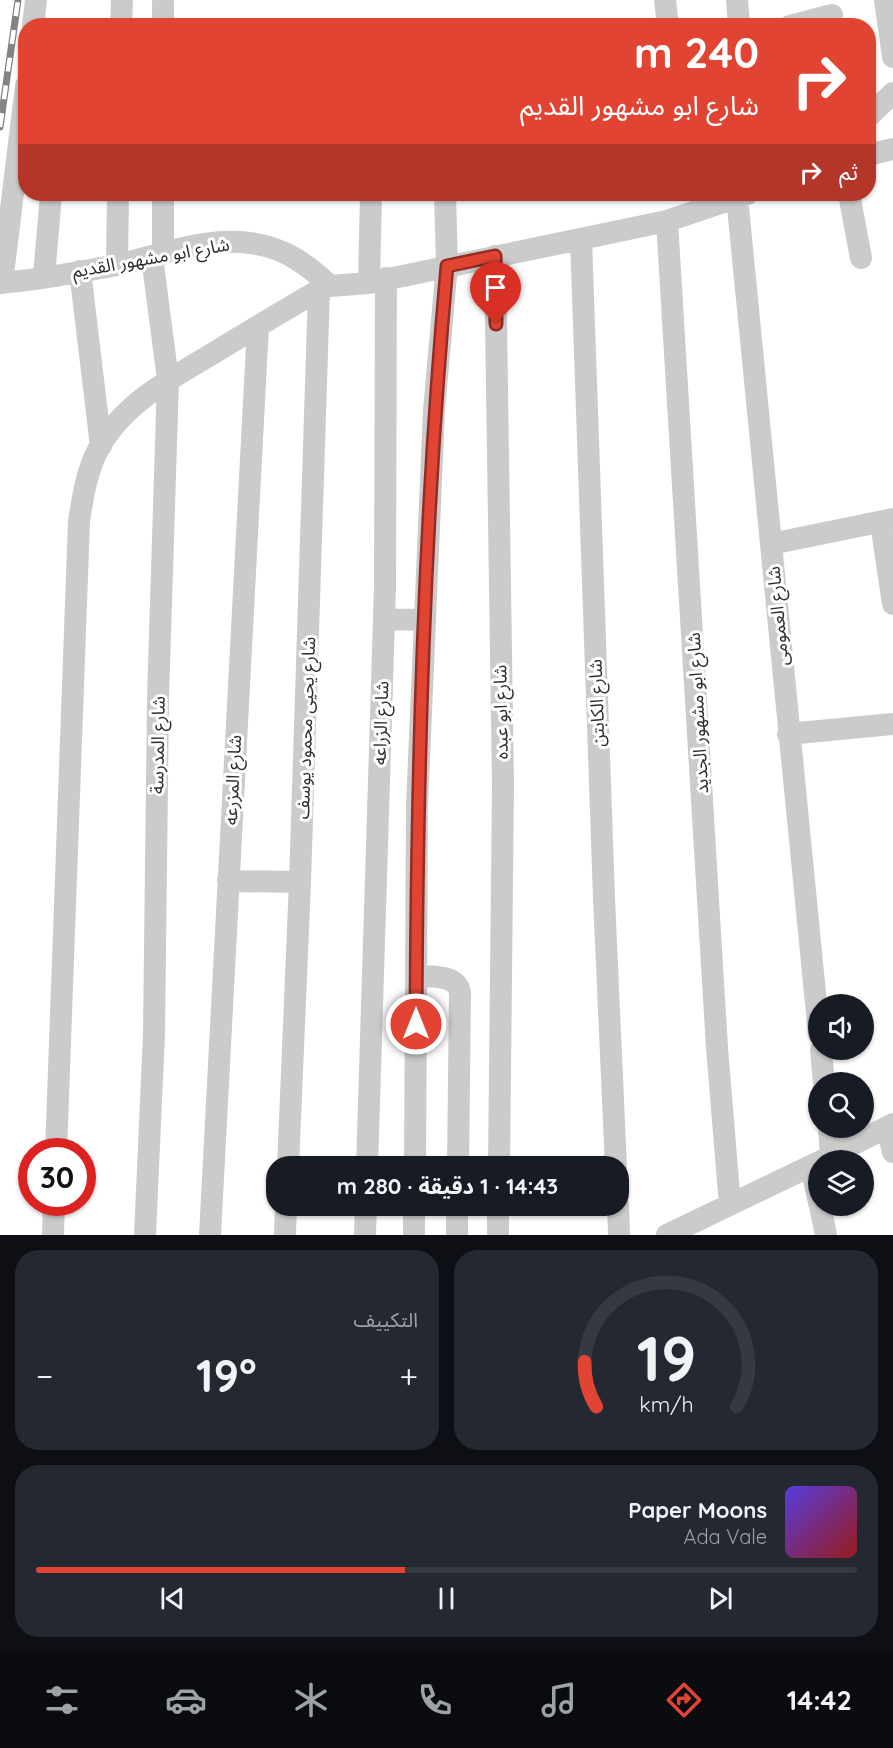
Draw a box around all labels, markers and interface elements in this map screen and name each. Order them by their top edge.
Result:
text: 240 m [634,26,759,79]
icon: right [780,42,858,120]
text: شارع ابو مشهور القديم [520,88,759,122]
icon: right [794,156,827,189]
text: ثم [839,158,858,186]
street label: شارع ابو مشهور القديم [70,232,232,286]
pin [470,262,521,324]
icon: arrive [479,271,512,304]
street label: شارع العمومى [762,565,796,667]
street label: شارع ابو مشهور الجديد [682,632,716,794]
street label: شارع يحيى محمود يوسف [291,636,323,820]
street label: شارع الكابتن [583,659,613,747]
street label: شارع ابو عبده [488,664,516,760]
street label: شارع الزراعه [368,680,396,766]
street label: شارع المدرسة [145,696,173,794]
street label: شارع المزرعه [219,734,249,826]
position arrow [384,992,448,1056]
map controls [808,994,874,1216]
button: sound [808,994,874,1060]
button: search [808,1072,874,1138]
speed limit sign: 30 [18,1138,96,1216]
button: layers [808,1150,874,1216]
text: 14:43 · 1 دقيقة · 280 m [337,1172,558,1200]
text: التكييف [354,1307,418,1332]
text: 19 [636,1319,696,1397]
text: 19° [196,1347,257,1403]
text: − [36,1355,53,1396]
text: + [399,1355,418,1396]
text: km/h [639,1391,693,1417]
text: Paper Moons [628,1496,767,1524]
text: Ada Vale [684,1524,767,1549]
icon: previous [156,1582,189,1615]
icon: pause [430,1582,463,1615]
icon: next [704,1582,737,1615]
icon: filters [41,1679,83,1721]
icon: car [165,1679,207,1721]
icon: climate [290,1679,332,1721]
icon: phone [414,1679,456,1721]
icon: music [538,1679,580,1721]
icon: directions [663,1679,705,1721]
text: 14:42 [787,1683,852,1717]

